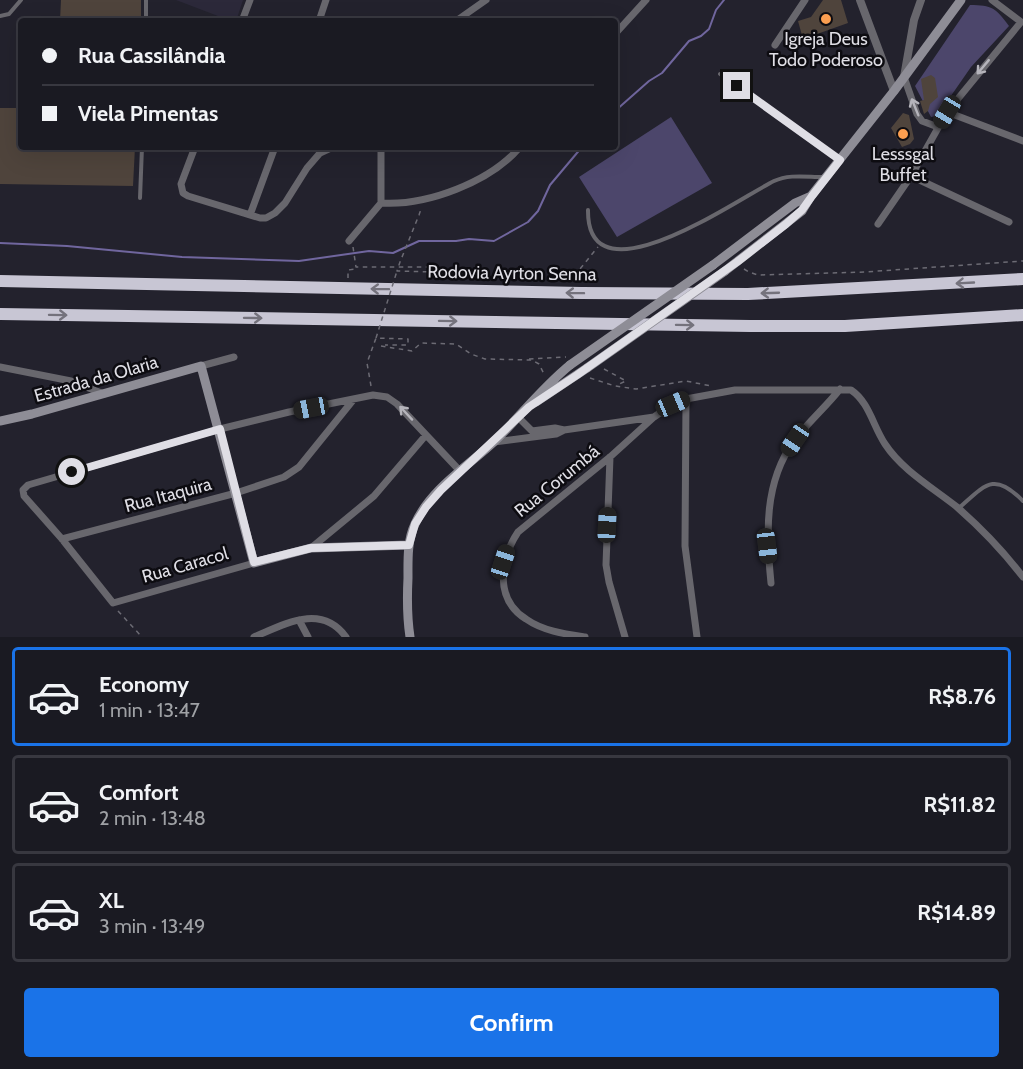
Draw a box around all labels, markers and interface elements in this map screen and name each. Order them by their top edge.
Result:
marker: Igreja Deus Todo Poderoso [819,12,833,26]
place label: Igreja Deus Todo Poderoso [769,28,883,71]
text: Rua Cassilândia [78,42,225,69]
one-way arrow [977,59,990,75]
route end [723,72,750,99]
car [930,92,964,132]
one-way arrow [909,99,920,117]
text: Viela Pimentas [78,100,218,127]
marker: Lesssgal Buffet [896,127,910,141]
place label: Lesssgal Buffet [872,143,935,186]
street label: Rodovia Ayrton Senna [427,261,597,285]
one-way arrow [955,278,975,289]
one-way arrow [370,283,390,294]
one-way arrow [565,287,585,299]
one-way arrow [760,288,780,299]
one-way arrow [48,309,68,321]
one-way arrow [243,313,263,324]
one-way arrow [438,315,458,327]
one-way arrow [675,319,695,330]
street label: Estrada da Olaria [32,351,161,407]
car [653,389,693,419]
car [292,396,330,420]
one-way arrow [399,406,413,421]
car [777,420,813,460]
street label: Rua Corumbá [510,440,604,522]
route start [58,458,85,485]
street label: Rua Itaquira [122,473,214,517]
car [597,507,617,543]
car [756,527,778,565]
street label: Rua Caracol [139,542,231,588]
car [489,542,517,582]
icon: car [27,670,81,724]
text: Economy [99,671,189,698]
text: R$8.76 [928,683,996,710]
text: 1 min · 13:47 [99,698,200,722]
icon: car [27,778,81,832]
text: Comfort [99,779,178,806]
text: R$11.82 [923,791,996,818]
text: 2 min · 13:48 [99,806,206,830]
icon: car [27,886,81,940]
text: XL [99,887,124,914]
text: R$14.89 [917,899,996,926]
text: 3 min · 13:49 [99,914,205,938]
button: Confirm [24,988,999,1057]

